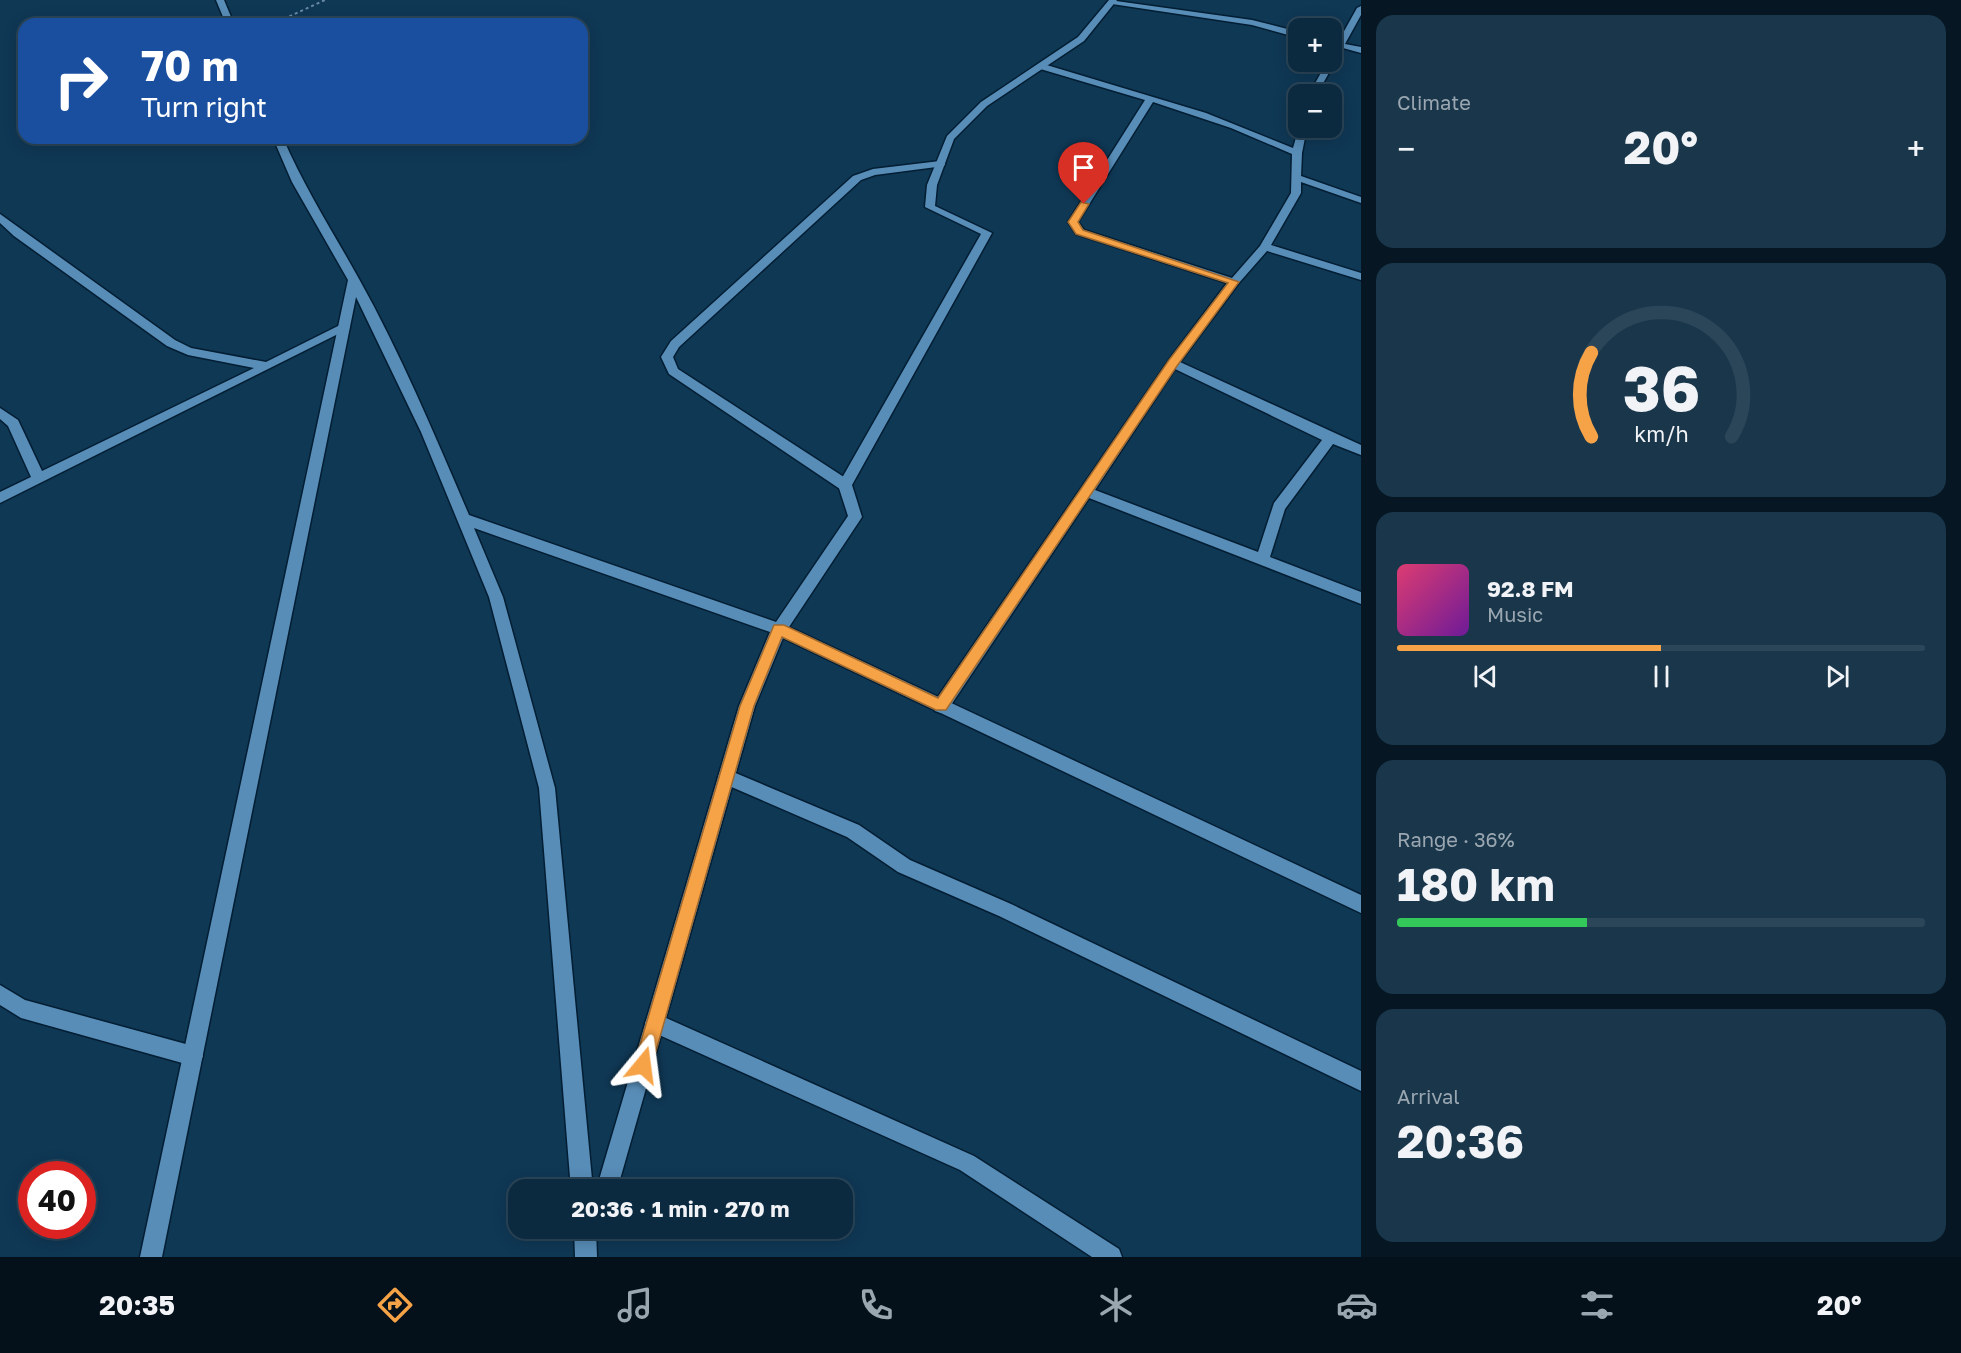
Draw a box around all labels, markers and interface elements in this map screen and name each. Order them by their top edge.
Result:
map controls [1288,18,1342,138]
button: + [1288,18,1342,72]
text: 70 m [141,40,238,90]
icon: right [42,42,120,120]
button: − [1288,84,1342,138]
text: Climate [1397,90,1471,114]
text: Turn right [141,91,267,123]
text: 20° [1624,120,1698,174]
text: − [1397,129,1415,168]
text: + [1907,129,1925,168]
pin [1058,142,1109,204]
icon: arrive [1067,151,1100,184]
text: 36 [1622,350,1700,425]
text: km/h [1634,422,1688,448]
text: 92.8 FM [1487,575,1574,602]
text: Music [1487,602,1543,626]
icon: previous [1469,660,1502,693]
icon: pause [1645,660,1678,693]
icon: next [1821,660,1854,693]
text: Range · 36% [1397,827,1515,851]
text: 180 km [1397,857,1555,911]
position arrow [611,1033,675,1097]
text: Arrival [1397,1084,1460,1108]
text: 20:36 [1397,1114,1524,1168]
speed limit sign: 40 [18,1161,96,1239]
text: 20:36 · 1 min · 270 m [571,1195,790,1222]
icon: directions [374,1284,416,1326]
icon: music [614,1284,656,1326]
icon: phone [855,1284,897,1326]
icon: climate [1095,1284,1137,1326]
icon: car [1336,1284,1378,1326]
icon: filters [1576,1284,1618,1326]
text: 20:35 [99,1289,175,1321]
text: 20° [1817,1289,1862,1321]

